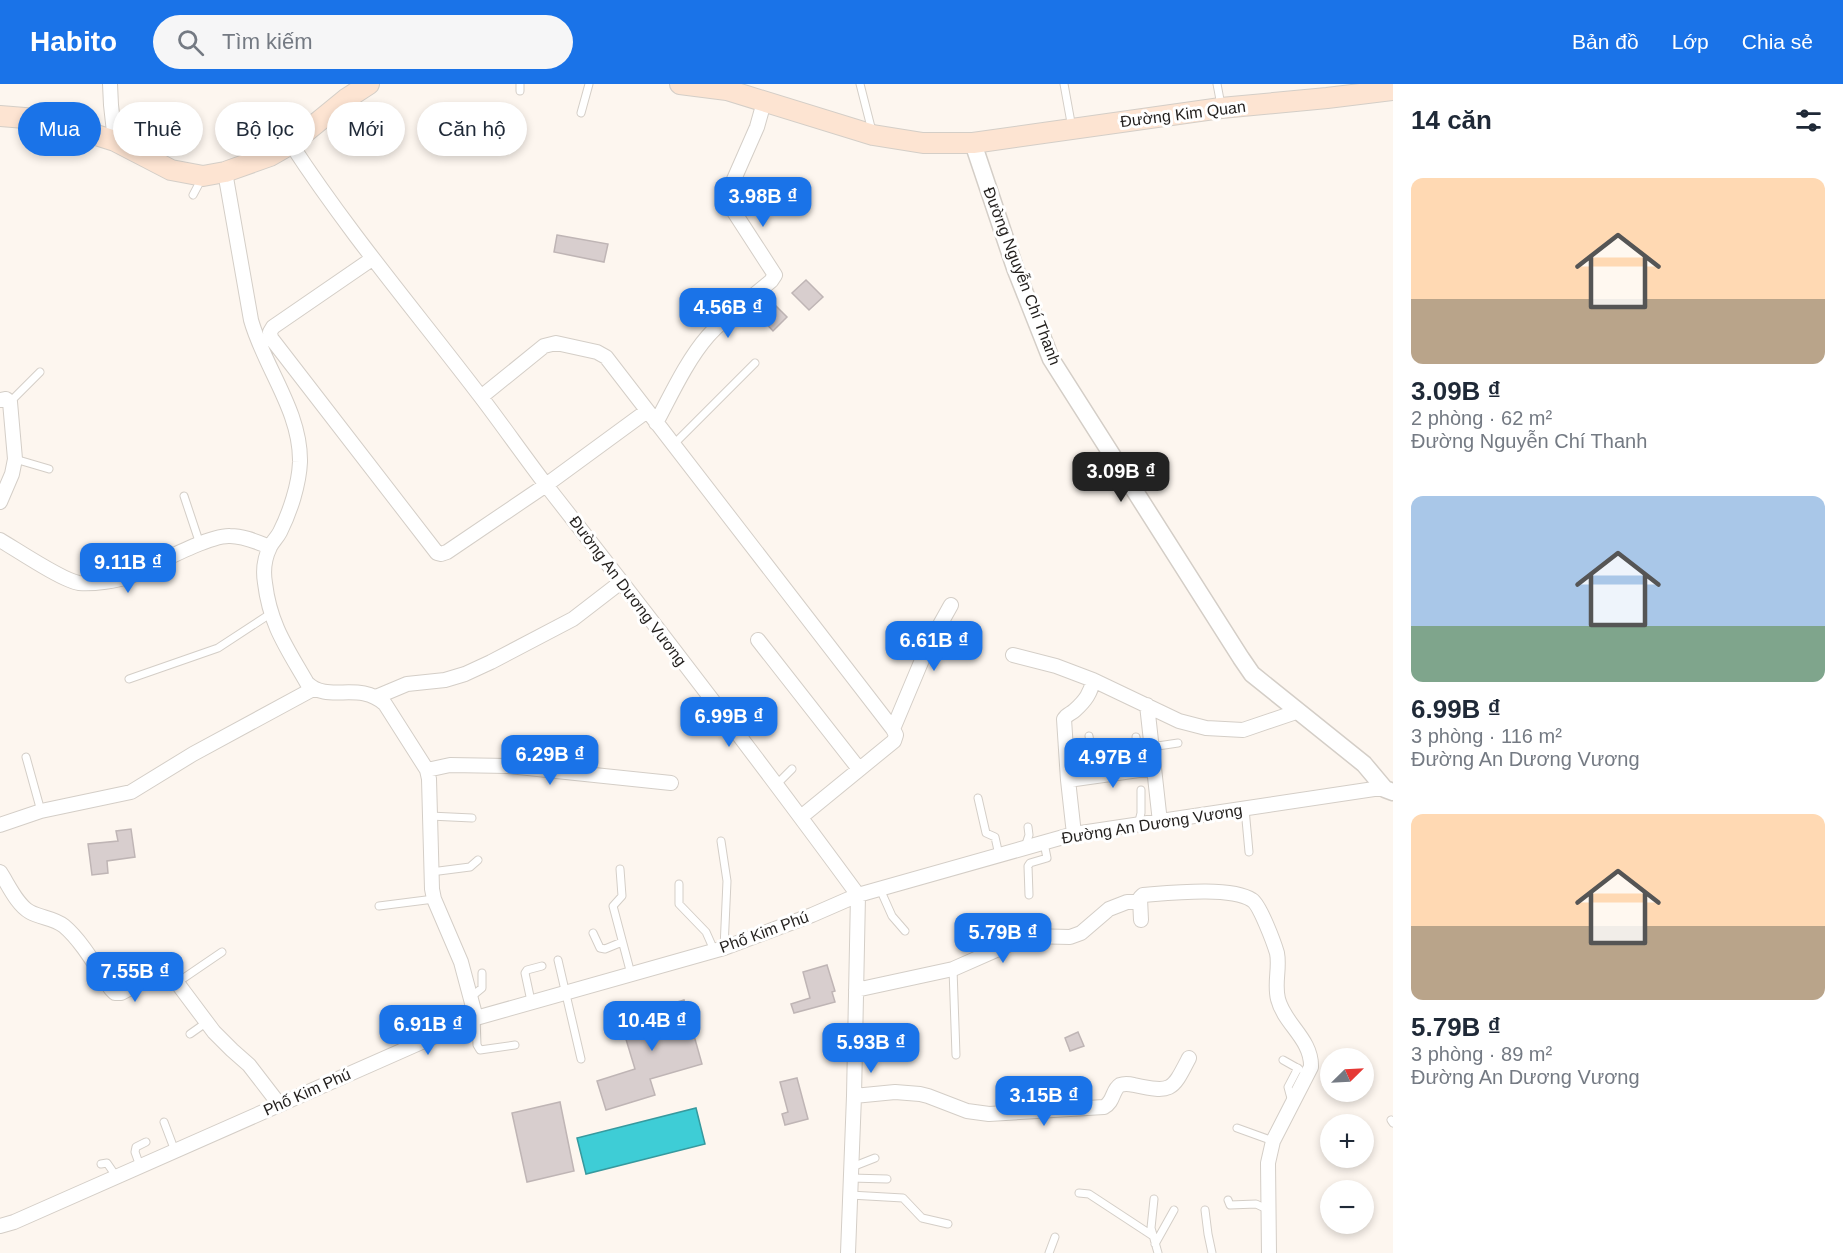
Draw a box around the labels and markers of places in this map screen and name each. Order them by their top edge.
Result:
pin: 3.98B ₫ [708,177,818,228]
pin: 4.56B ₫ [673,288,783,339]
pin: 3.09B ₫ [1066,452,1176,503]
pin: 9.11B ₫ [73,543,183,594]
pin: 6.61B ₫ [879,621,989,672]
pin: 6.99B ₫ [674,697,784,748]
pin: 6.29B ₫ [495,735,605,786]
pin: 4.97B ₫ [1058,738,1168,789]
pin: 5.79B ₫ [948,913,1058,964]
pin: 7.55B ₫ [80,952,190,1003]
pin: 10.4B ₫ [597,1001,707,1052]
pin: 6.91B ₫ [373,1005,483,1056]
pin: 5.93B ₫ [816,1023,926,1074]
pin: 3.15B ₫ [989,1076,1099,1127]

